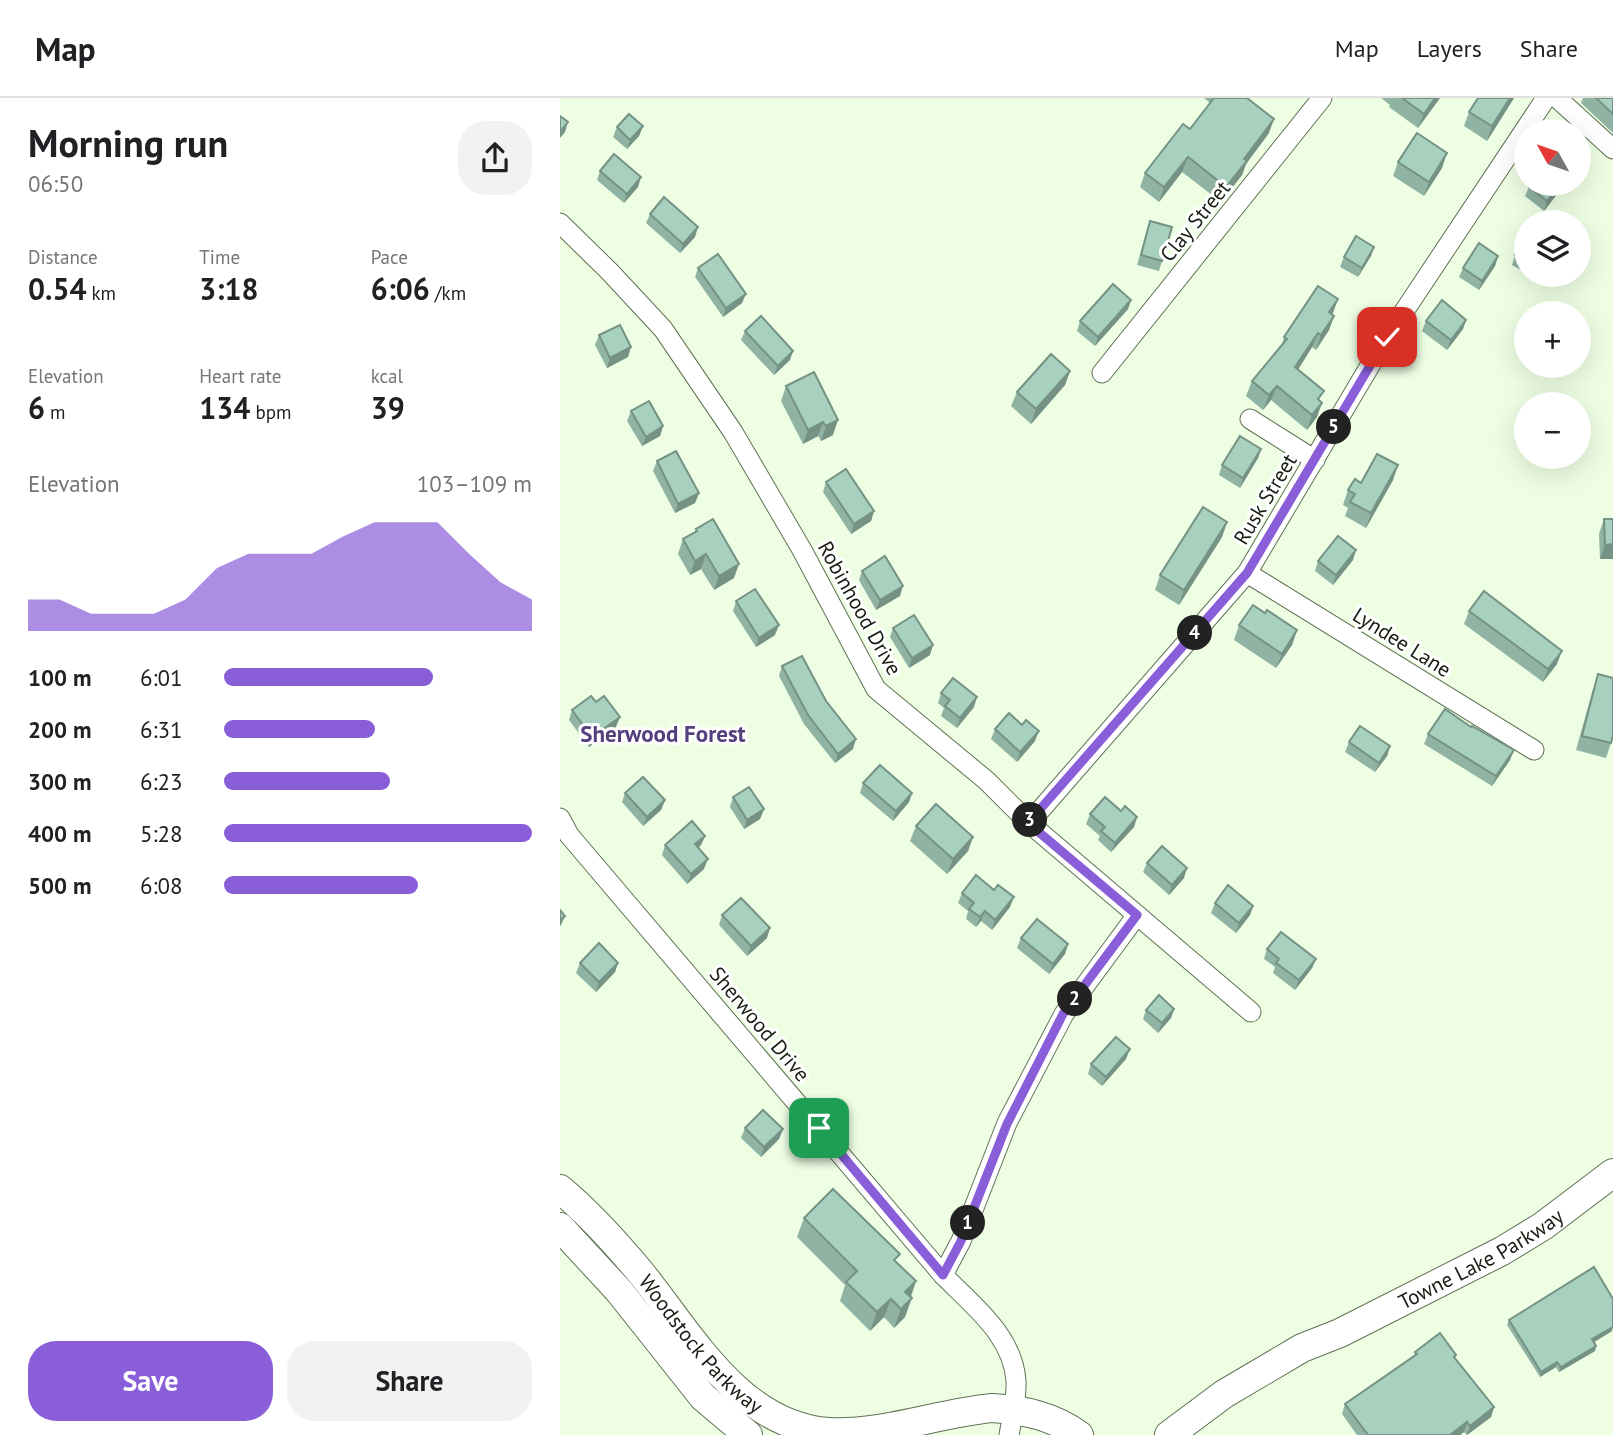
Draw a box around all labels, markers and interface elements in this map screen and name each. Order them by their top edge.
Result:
text: Map [35,27,96,70]
text: Map [1335,33,1379,64]
text: Layers [1417,33,1482,64]
text: Share [1520,33,1578,64]
text: Morning run [28,118,228,167]
north arrow [1514,119,1591,196]
map controls [1514,119,1591,469]
button: share [458,121,532,195]
text: 06:50 [28,169,83,198]
street label: Clay Street [1154,175,1236,267]
button: layers [1514,210,1591,287]
text: Distance [28,245,98,269]
text: Time [199,245,240,269]
text: Pace [371,245,408,269]
text: 0.54 [28,269,86,308]
text: 3:18 [199,269,258,308]
text: 6:06 [371,269,430,308]
text: km [86,281,116,305]
text: /km [430,281,466,305]
button: + [1514,301,1591,378]
pin [1357,307,1417,367]
icon: check [1368,318,1406,356]
text: Elevation [28,364,104,388]
text: Heart rate [199,364,281,388]
text: kcal [371,364,403,388]
text: 6 [28,388,45,427]
text: 134 [199,388,250,427]
text: 39 [371,388,405,427]
button: − [1514,392,1591,469]
text: m [45,400,66,424]
text: bpm [250,400,291,424]
pin: 5 [1316,410,1352,444]
text: 5 [1328,414,1339,438]
street label: Rusk Street [1227,449,1303,549]
text: Elevation [28,469,120,498]
text: 103–109 m [417,469,532,498]
street label: Robinhood Drive [812,536,908,680]
street label: Lyndee Lane [1348,601,1456,683]
pin: 4 [1178,616,1212,650]
text: 4 [1189,620,1200,644]
text: 100 m [28,663,91,692]
text: 6:01 [140,663,183,692]
text: 200 m [28,715,91,744]
text: 6:31 [140,715,183,744]
district label: Sherwood Forest [580,719,746,748]
text: 300 m [28,767,91,796]
text: 6:23 [140,767,183,796]
pin: 3 [1012,802,1048,838]
text: 3 [1024,807,1035,831]
text: 400 m [28,819,91,848]
text: 5:28 [140,819,183,848]
text: 500 m [28,871,91,900]
text: 6:08 [140,871,183,900]
street label: Sherwood Drive [704,961,816,1087]
pin: 2 [1058,982,1092,1016]
text: 2 [1069,986,1080,1010]
pin [789,1098,849,1158]
icon: arrive [800,1109,838,1147]
street label: Towne Lake Parkway [1393,1202,1569,1315]
pin: 1 [950,1206,986,1240]
text: 1 [962,1210,973,1234]
street label: Woodstock Parkway [633,1269,768,1419]
button: Save [28,1341,273,1421]
button: Share [287,1341,532,1421]

